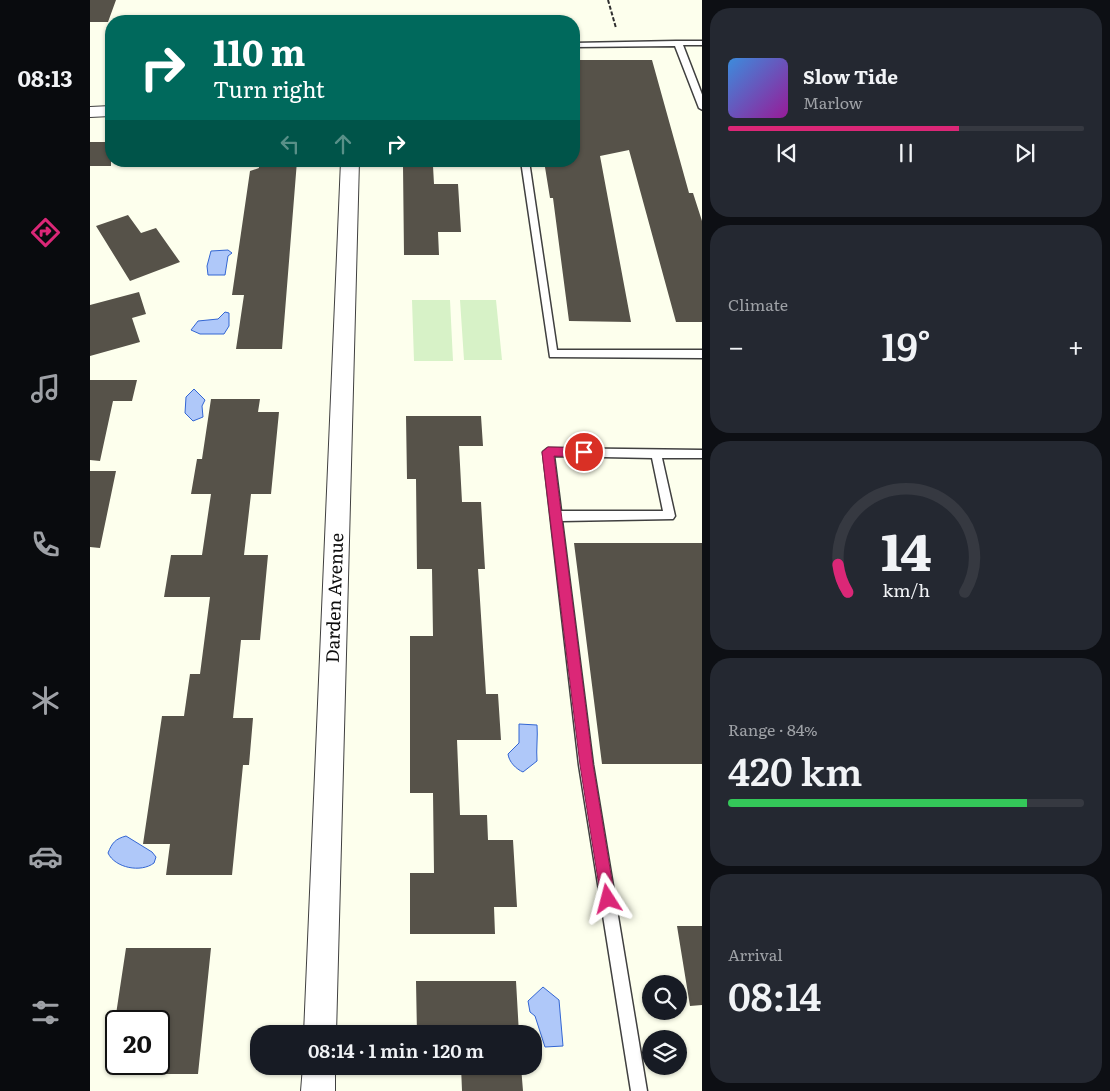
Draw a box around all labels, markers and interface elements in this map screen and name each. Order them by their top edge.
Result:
text: 110 m [213,25,305,77]
icon: right [130,35,195,100]
text: 08:13 [17,61,73,94]
text: Slow Tide [803,62,898,90]
text: Turn right [213,72,325,105]
text: Marlow [803,90,863,114]
icon: left [276,130,304,158]
icon: ahead [329,130,357,158]
icon: right [382,130,410,158]
icon: previous [773,139,801,167]
icon: pause [892,139,920,167]
icon: next [1011,139,1039,167]
icon: directions [28,215,63,250]
text: Climate [728,292,788,316]
text: 19° [881,316,931,373]
text: − [728,324,744,366]
text: + [1068,324,1084,366]
icon: music [28,371,63,406]
pin [563,431,605,473]
icon: arrive [570,438,598,466]
text: 14 [881,510,931,587]
icon: phone [28,527,63,562]
street label: Darden Avenue [318,532,349,664]
text: km/h [882,576,930,603]
icon: climate [28,683,63,718]
text: Range · 84% [728,717,818,741]
text: 420 km [728,741,862,798]
icon: car [28,839,63,874]
position arrow [581,872,633,924]
text: Arrival [728,942,783,966]
text: 08:14 [728,966,821,1023]
map controls [642,975,687,1075]
button: search [642,975,687,1020]
icon: filters [28,995,63,1030]
speed limit sign: 20 [105,1010,170,1075]
button: layers [642,1030,687,1075]
text: 08:14 · 1 min · 120 m [308,1036,484,1064]

